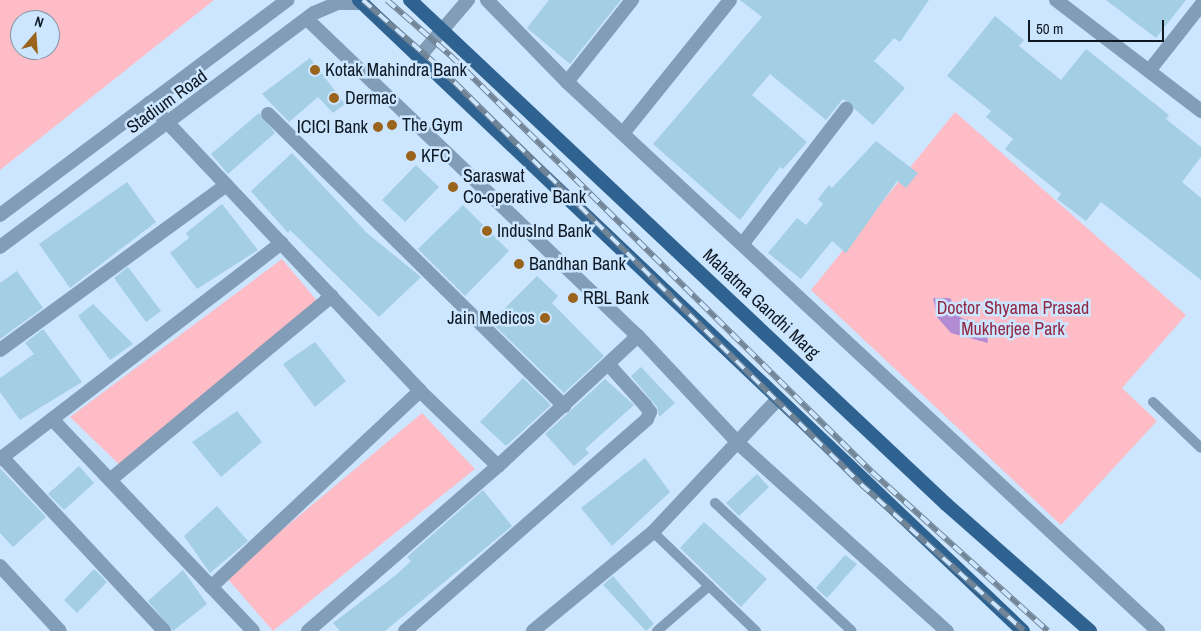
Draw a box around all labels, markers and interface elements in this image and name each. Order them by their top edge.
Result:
north arrow [10,10,60,60]
scale bar [1031,10,1167,42]
text: N [33,12,46,32]
text: 50 m [1036,18,1063,39]
place label: Kotak Mahindra Bank [325,59,467,81]
marker: Kotak Mahindra Bank [309,64,321,76]
street label: Stadium Road [122,66,212,138]
place label: Dermac [345,87,397,109]
marker: Dermac [327,91,341,105]
place label: The Gym [402,114,463,136]
place label: ICICI Bank [297,116,368,138]
marker: The Gym [386,119,398,131]
marker: ICICI Bank [372,121,384,133]
place label: KFC [421,145,451,167]
marker: KFC [405,150,417,162]
place label: Saraswat Co-operative Bank [463,166,586,208]
marker: Saraswat Co-operative Bank [447,181,459,193]
place label: IndusInd Bank [497,220,591,242]
marker: IndusInd Bank [481,225,493,237]
street label: Mahatma Gandhi Marg [698,244,824,364]
place label: Bandhan Bank [529,253,626,275]
marker: Bandhan Bank [513,258,525,270]
place label: RBL Bank [583,287,649,309]
marker: RBL Bank [567,292,579,304]
park label: Doctor Shyama Prasad Mukherjee Park [937,298,1089,340]
place label: Jain Medicos [447,307,535,329]
marker: Jain Medicos [539,312,551,324]

